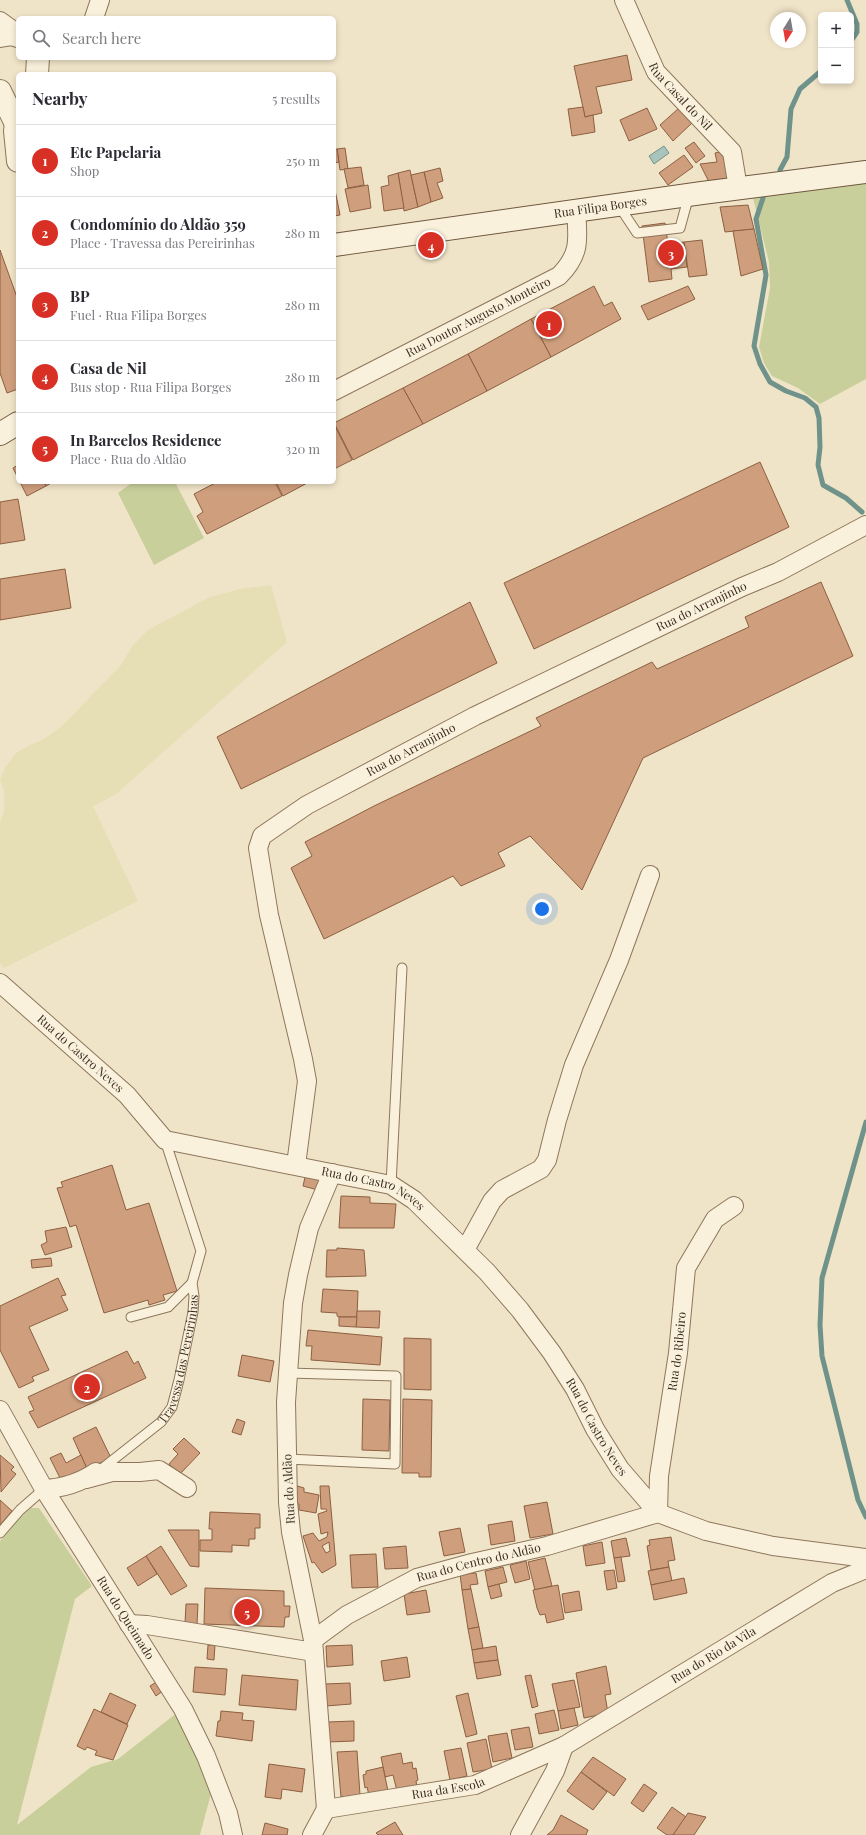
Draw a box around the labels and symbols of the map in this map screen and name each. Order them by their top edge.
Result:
north arrow [770,12,806,48]
street label: Rua Casal do Nil [646,60,717,134]
street label: Rua Filipa Borges [553,192,648,221]
pin: 4 [418,230,444,260]
pin: 3 [658,238,684,268]
street label: Rua Doutor Augusto Monteiro [403,273,553,360]
pin: 1 [536,309,562,339]
street label: Rua do Arranjinho [653,577,749,634]
street label: Rua do Arranjinho [363,719,458,779]
your location [532,899,552,919]
street label: Rua do Castro Neves [34,1011,128,1095]
street label: Rua do Castro Neves [320,1162,429,1213]
street label: Travessa das Pereirinhas [153,1294,201,1427]
street label: Rua do Ribeiro [663,1311,689,1392]
pin: 2 [74,1372,100,1402]
street label: Rua do Castro Neves [563,1375,631,1479]
street label: Rua do Aldão [278,1453,298,1524]
street label: Rua do Centro do Aldão [415,1539,542,1585]
street label: Rua do Queimado [94,1573,159,1663]
pin: 5 [234,1597,260,1627]
street label: Rua do Rio da Vila [667,1622,758,1686]
street label: Rua da Escola [411,1773,487,1802]

